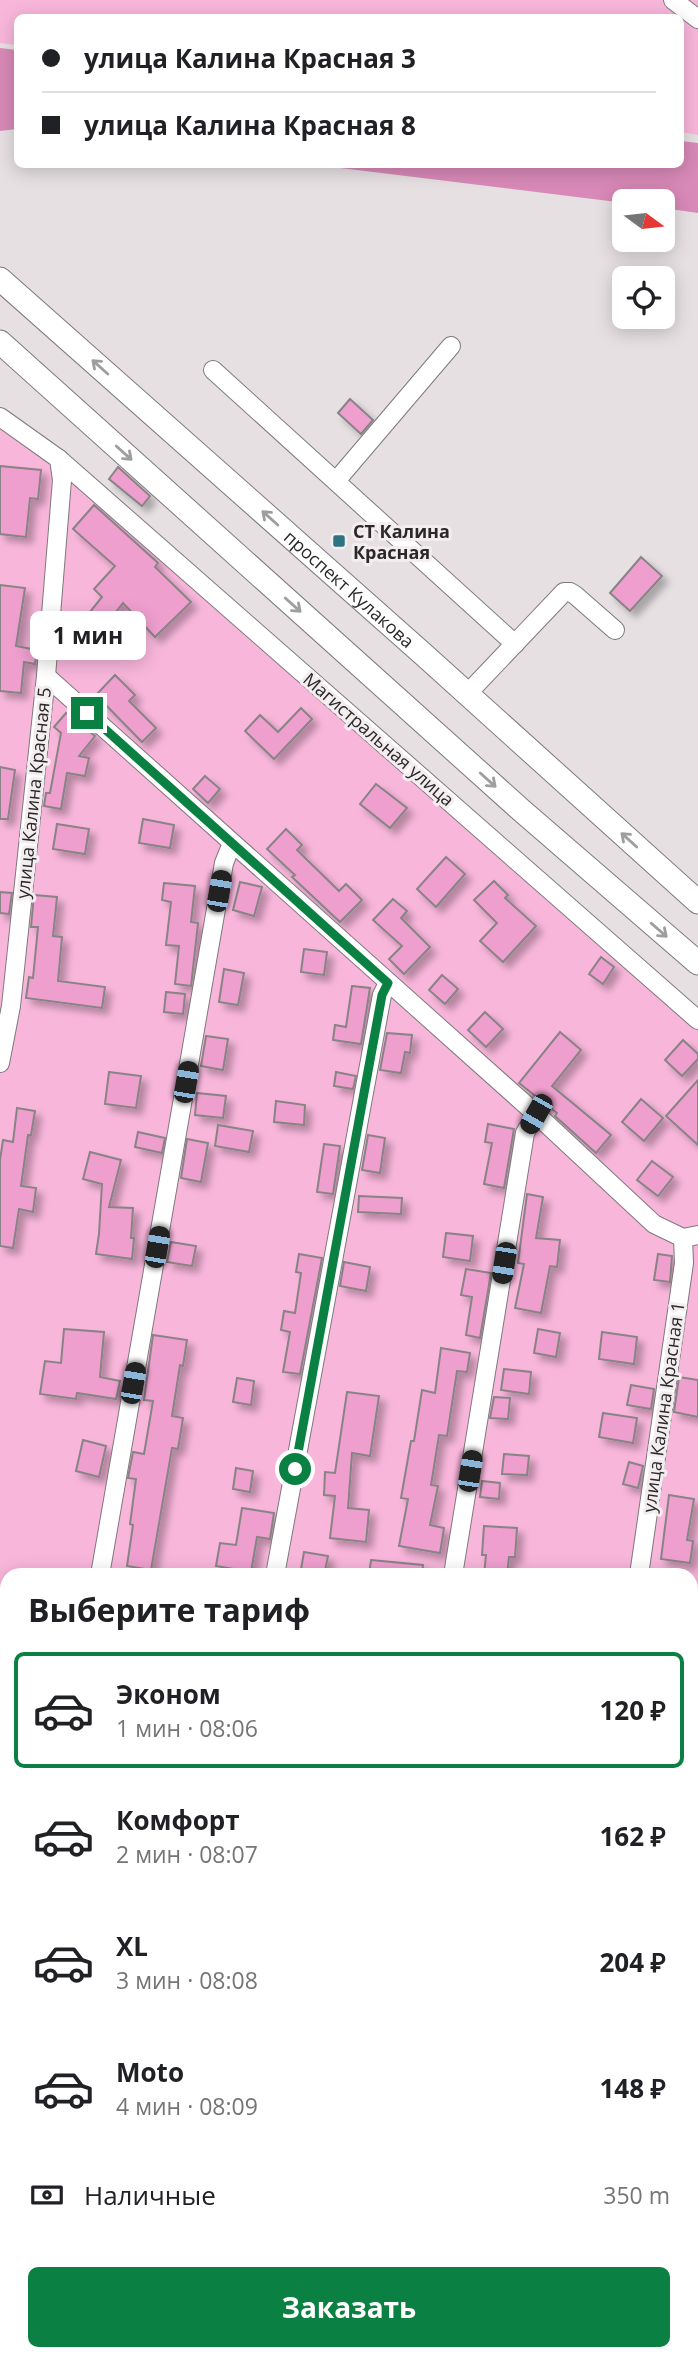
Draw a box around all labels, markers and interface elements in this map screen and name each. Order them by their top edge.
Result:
text: улица Калина Красная 3 [84,40,416,76]
text: улица Калина Красная 8 [84,107,416,143]
north arrow [612,189,676,252]
map controls [612,189,675,329]
button: locate [612,266,675,329]
one-way arrow [91,359,109,375]
one-way arrow [115,445,133,461]
one-way arrow [261,510,279,526]
place label: СТ Калина Красная [353,519,450,564]
street label: проспект Кулакова [279,525,420,653]
marker: СТ Калина Красная [331,533,347,549]
one-way arrow [284,597,302,613]
callout: 1 мин [29,612,145,660]
text: 1 мин [53,619,123,651]
street label: Магистральная улица [298,667,460,811]
street label: улица Калина Красная 5 [10,686,56,900]
route end [71,697,103,729]
one-way arrow [479,772,497,788]
one-way arrow [620,832,638,848]
car [206,868,233,914]
one-way arrow [650,922,668,938]
car [173,1059,200,1105]
car [517,1091,556,1137]
car [144,1224,171,1270]
car [491,1241,518,1285]
street label: улица Калина Красная 1 [636,1300,690,1514]
car [120,1360,147,1406]
car [457,1449,484,1493]
route start [279,1453,311,1485]
text: Выберите тариф [28,1588,310,1631]
text: Эконом [116,1676,221,1712]
icon: car [32,1679,95,1742]
text: 120 ₽ [600,1692,666,1728]
text: 1 мин · 08:06 [116,1712,258,1744]
text: Комфорт [116,1802,240,1838]
icon: car [32,1805,95,1868]
text: 162 ₽ [600,1818,666,1854]
text: 2 мин · 08:07 [116,1838,258,1870]
text: XL [116,1928,148,1964]
icon: car [32,1931,95,1994]
text: 204 ₽ [600,1944,666,1980]
text: 3 мин · 08:08 [116,1964,258,1996]
text: Moto [116,2054,184,2090]
icon: car [32,2057,95,2120]
text: 148 ₽ [600,2070,666,2106]
text: 4 мин · 08:09 [116,2090,258,2122]
icon: cash [28,2176,66,2214]
text: Наличные [84,2177,216,2213]
text: 350 m [603,2179,670,2211]
button: Заказать [28,2267,670,2347]

